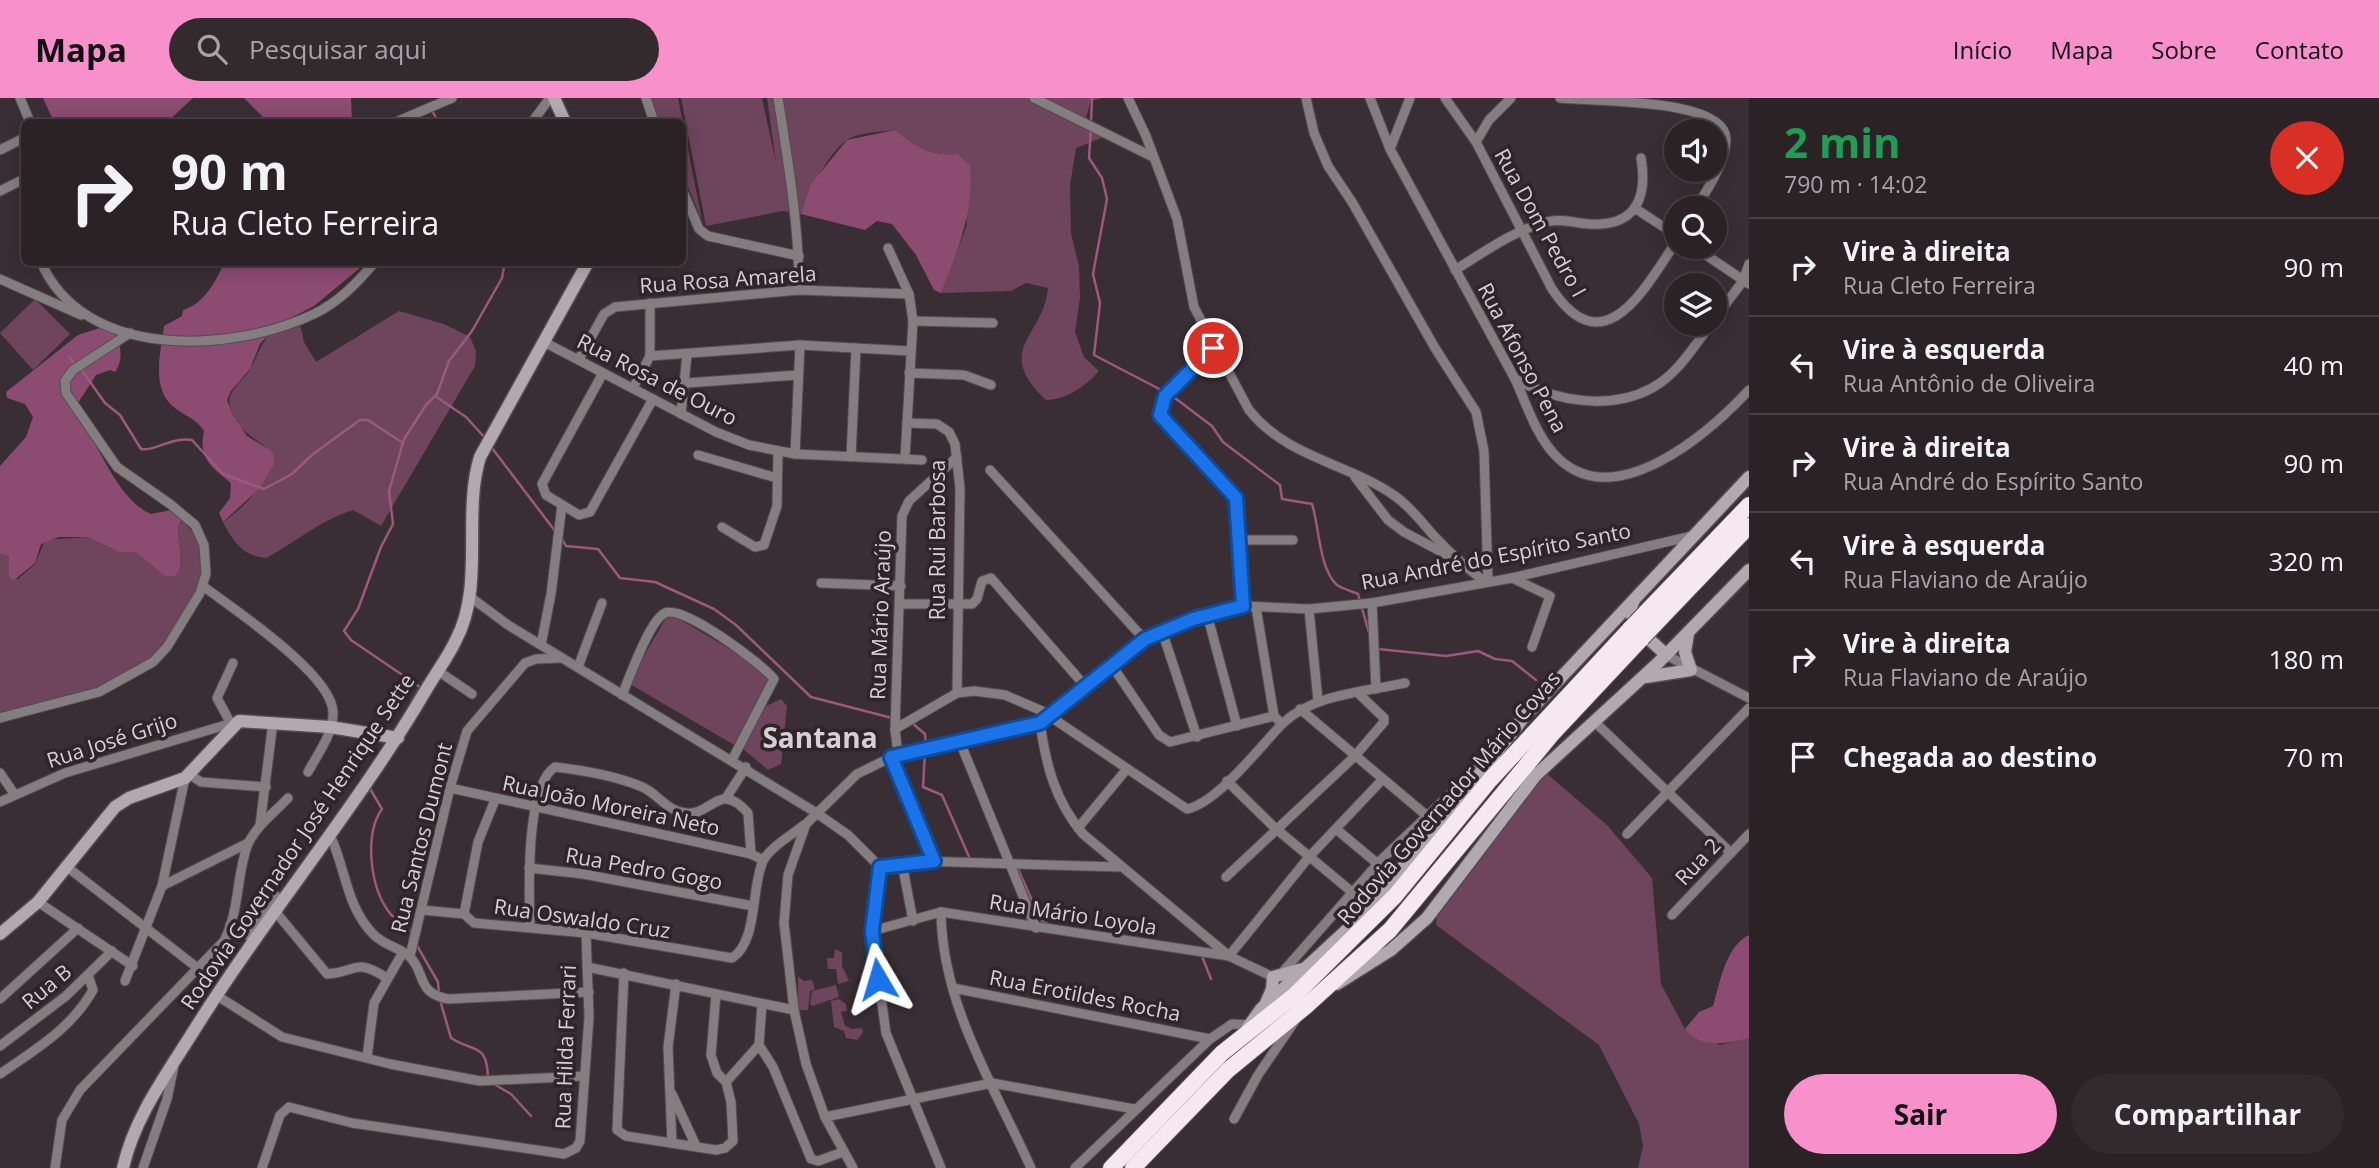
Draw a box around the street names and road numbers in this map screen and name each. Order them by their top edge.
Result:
street label: Rua Dom Pedro I [1489,143,1593,302]
street label: Rua Rosa Amarela [638,259,817,299]
street label: Rua Afonso Pena [1472,278,1574,437]
street label: Rua Rosa de Ouro [573,327,742,432]
street label: Rua Rui Barbosa [923,460,951,620]
street label: Rua André do Espírito Santo [1359,516,1633,596]
street label: Rua Mário Araújo [863,530,897,700]
street label: Rodovia Governador Mário Covas [1330,665,1566,930]
street label: Rodovia Governador José Henrique Sette [174,668,420,1015]
street label: Rua José Grijo [43,706,180,774]
street label: Rua Santos Dumont [384,740,458,936]
street label: Rua João Moreira Neto [500,768,723,842]
street label: Rua 2 [1668,832,1726,891]
street label: Rua Pedro Gogo [564,840,725,896]
street label: Rua Mário Loyola [987,887,1159,941]
street label: Rua Oswaldo Cruz [492,892,672,944]
street label: Rua B [16,957,77,1015]
street label: Rua Erotildes Rocha [987,963,1183,1027]
street label: Rua Hilda Ferrari [548,964,582,1130]

